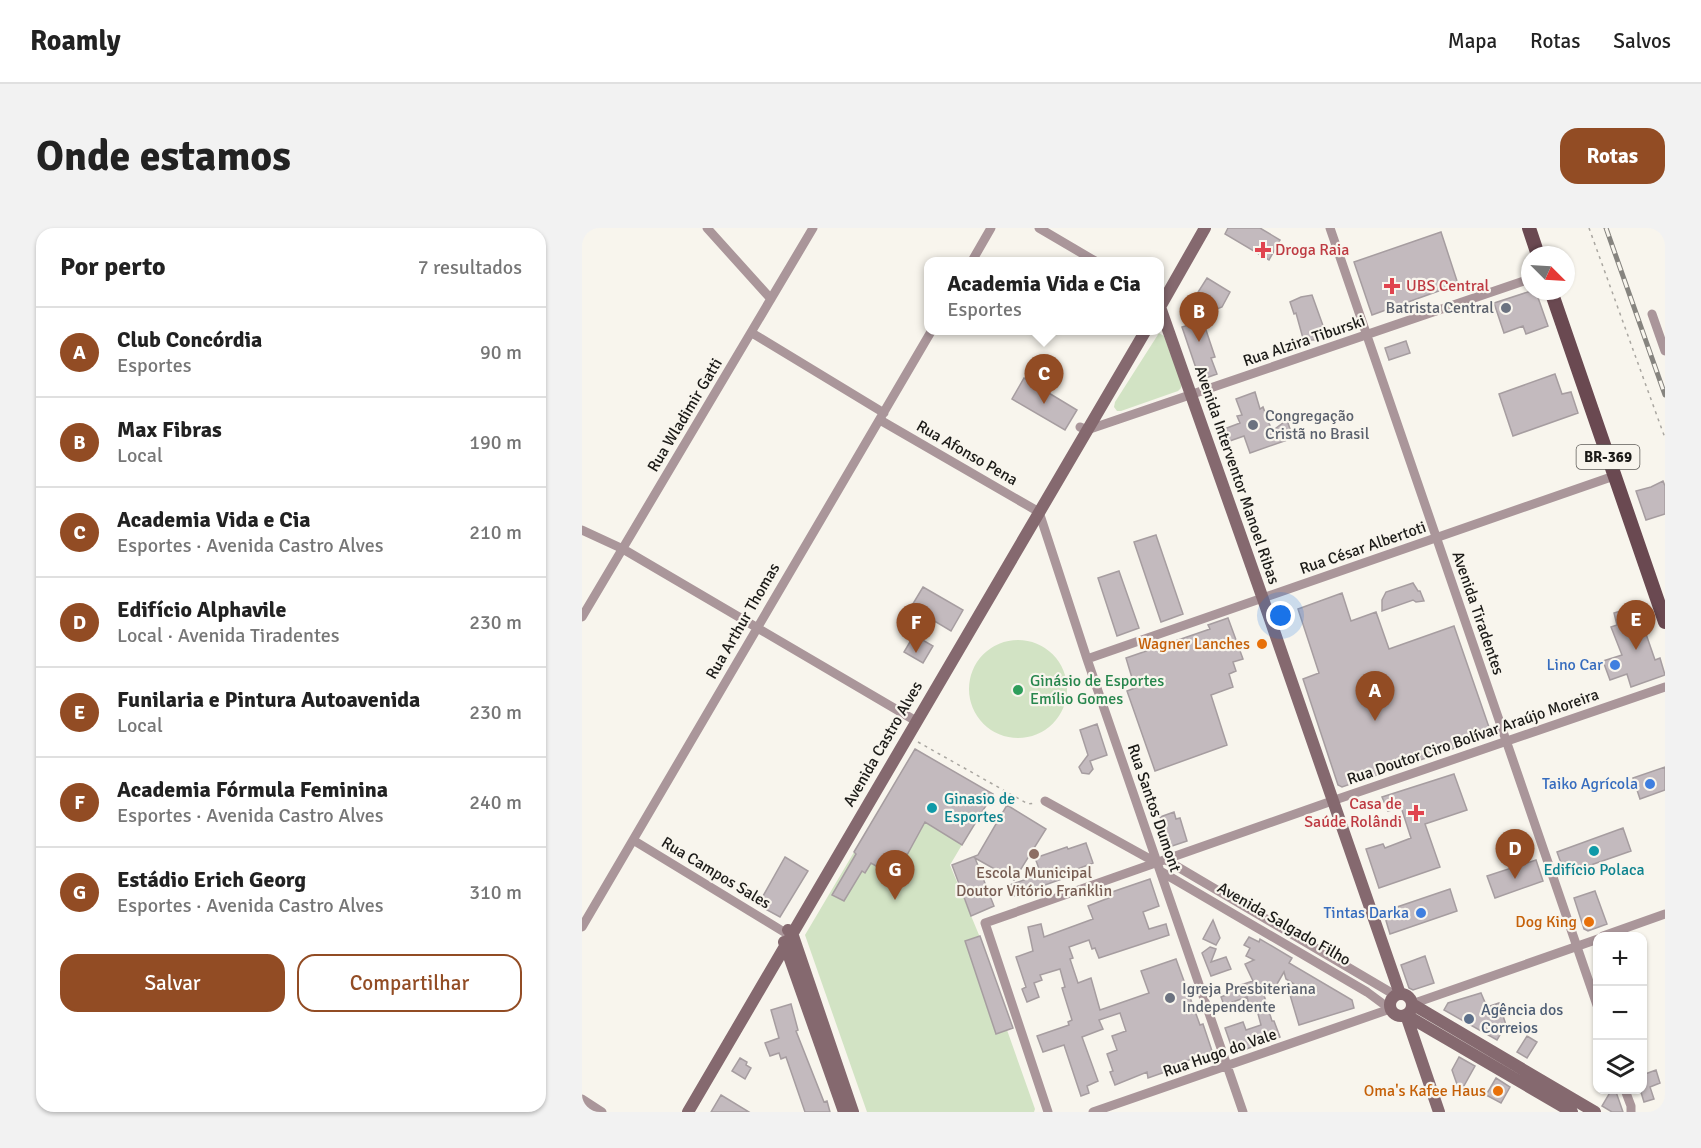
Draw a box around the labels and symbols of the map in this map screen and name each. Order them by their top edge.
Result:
place label: Droga Raia [1275,240,1349,260]
marker: Droga Raia [1256,243,1270,257]
north arrow [1521,246,1575,300]
place label: UBS Central [1406,276,1490,296]
marker: UBS Central [1383,277,1401,295]
pin: B [1180,292,1218,342]
place label: Batrista Central [1386,298,1494,318]
marker: Batrista Central [1499,301,1513,315]
street label: Rua Alzira Tiburski [1240,311,1368,371]
street label: Rua Wladimir Gatti [643,354,727,476]
pin: C [1024,354,1064,404]
street label: Avenida Interventor Manoel Ribas [1190,363,1284,587]
place label: Congregação Cristã no Brasil [1265,406,1370,444]
street label: Rua Afonso Pena [913,416,1021,490]
marker: Congregação Cristã no Brasil [1246,418,1260,432]
road number: BR-369 [1576,445,1640,469]
street label: Rua César Albertoti [1297,517,1429,579]
street label: Avenida Tiradentes [1447,549,1509,677]
street label: Rua Arthur Thomas [702,559,784,683]
pin: E [1616,600,1656,650]
your location [1266,601,1295,630]
pin: F [896,604,936,653]
place label: Wagner Lanches [1138,634,1250,654]
marker: Wagner Lanches [1255,637,1269,651]
place label: Lino Car [1546,655,1603,675]
marker: Lino Car [1608,658,1622,672]
place label: Ginásio de Esportes Emílio Gomes [1030,671,1164,709]
pin: A [1356,672,1394,721]
street label: Avenida Castro Alves [839,678,927,810]
marker: Ginásio de Esportes Emílio Gomes [1011,683,1025,697]
street label: Rua Doutor Ciro Bolívar Araújo Moreira [1345,685,1601,789]
street label: Rua Santos Dumont [1123,741,1185,875]
place label: Taiko Agrícola [1542,774,1638,794]
marker: Taiko Agrícola [1643,777,1657,791]
place label: Ginasio de Esportes [944,789,1015,827]
place label: Casa de Saúde Rolândi [1304,794,1402,832]
marker: Ginasio de Esportes [925,801,939,815]
marker: Casa de Saúde Rolândi [1407,804,1425,822]
pin: D [1496,830,1534,879]
street label: Rua Campos Sales [658,833,774,913]
marker: Edifício Polaca [1587,844,1601,858]
marker: Escola Municipal Doutor Vitório Franklin [1027,847,1041,861]
pin: G [876,850,914,900]
place label: Edifício Polaca [1543,860,1645,880]
place label: Escola Municipal Doutor Vitório Franklin [956,863,1112,901]
street label: Avenida Salgado Filho [1214,878,1354,970]
place label: Tintas Darka [1323,903,1409,923]
marker: Tintas Darka [1414,906,1428,920]
place label: Dog King [1515,912,1577,932]
marker: Dog King [1582,915,1596,929]
place label: Igreja Presbiteriana Independente [1182,979,1316,1017]
marker: Igreja Presbiteriana Independente [1163,991,1177,1005]
place label: Agência dos Correios [1481,1000,1563,1038]
marker: Agência dos Correios [1462,1012,1476,1026]
street label: Rua Hugo do Vale [1160,1024,1280,1082]
place label: Oma's Kafee Haus [1364,1081,1486,1101]
marker: Oma's Kafee Haus [1491,1084,1505,1098]

